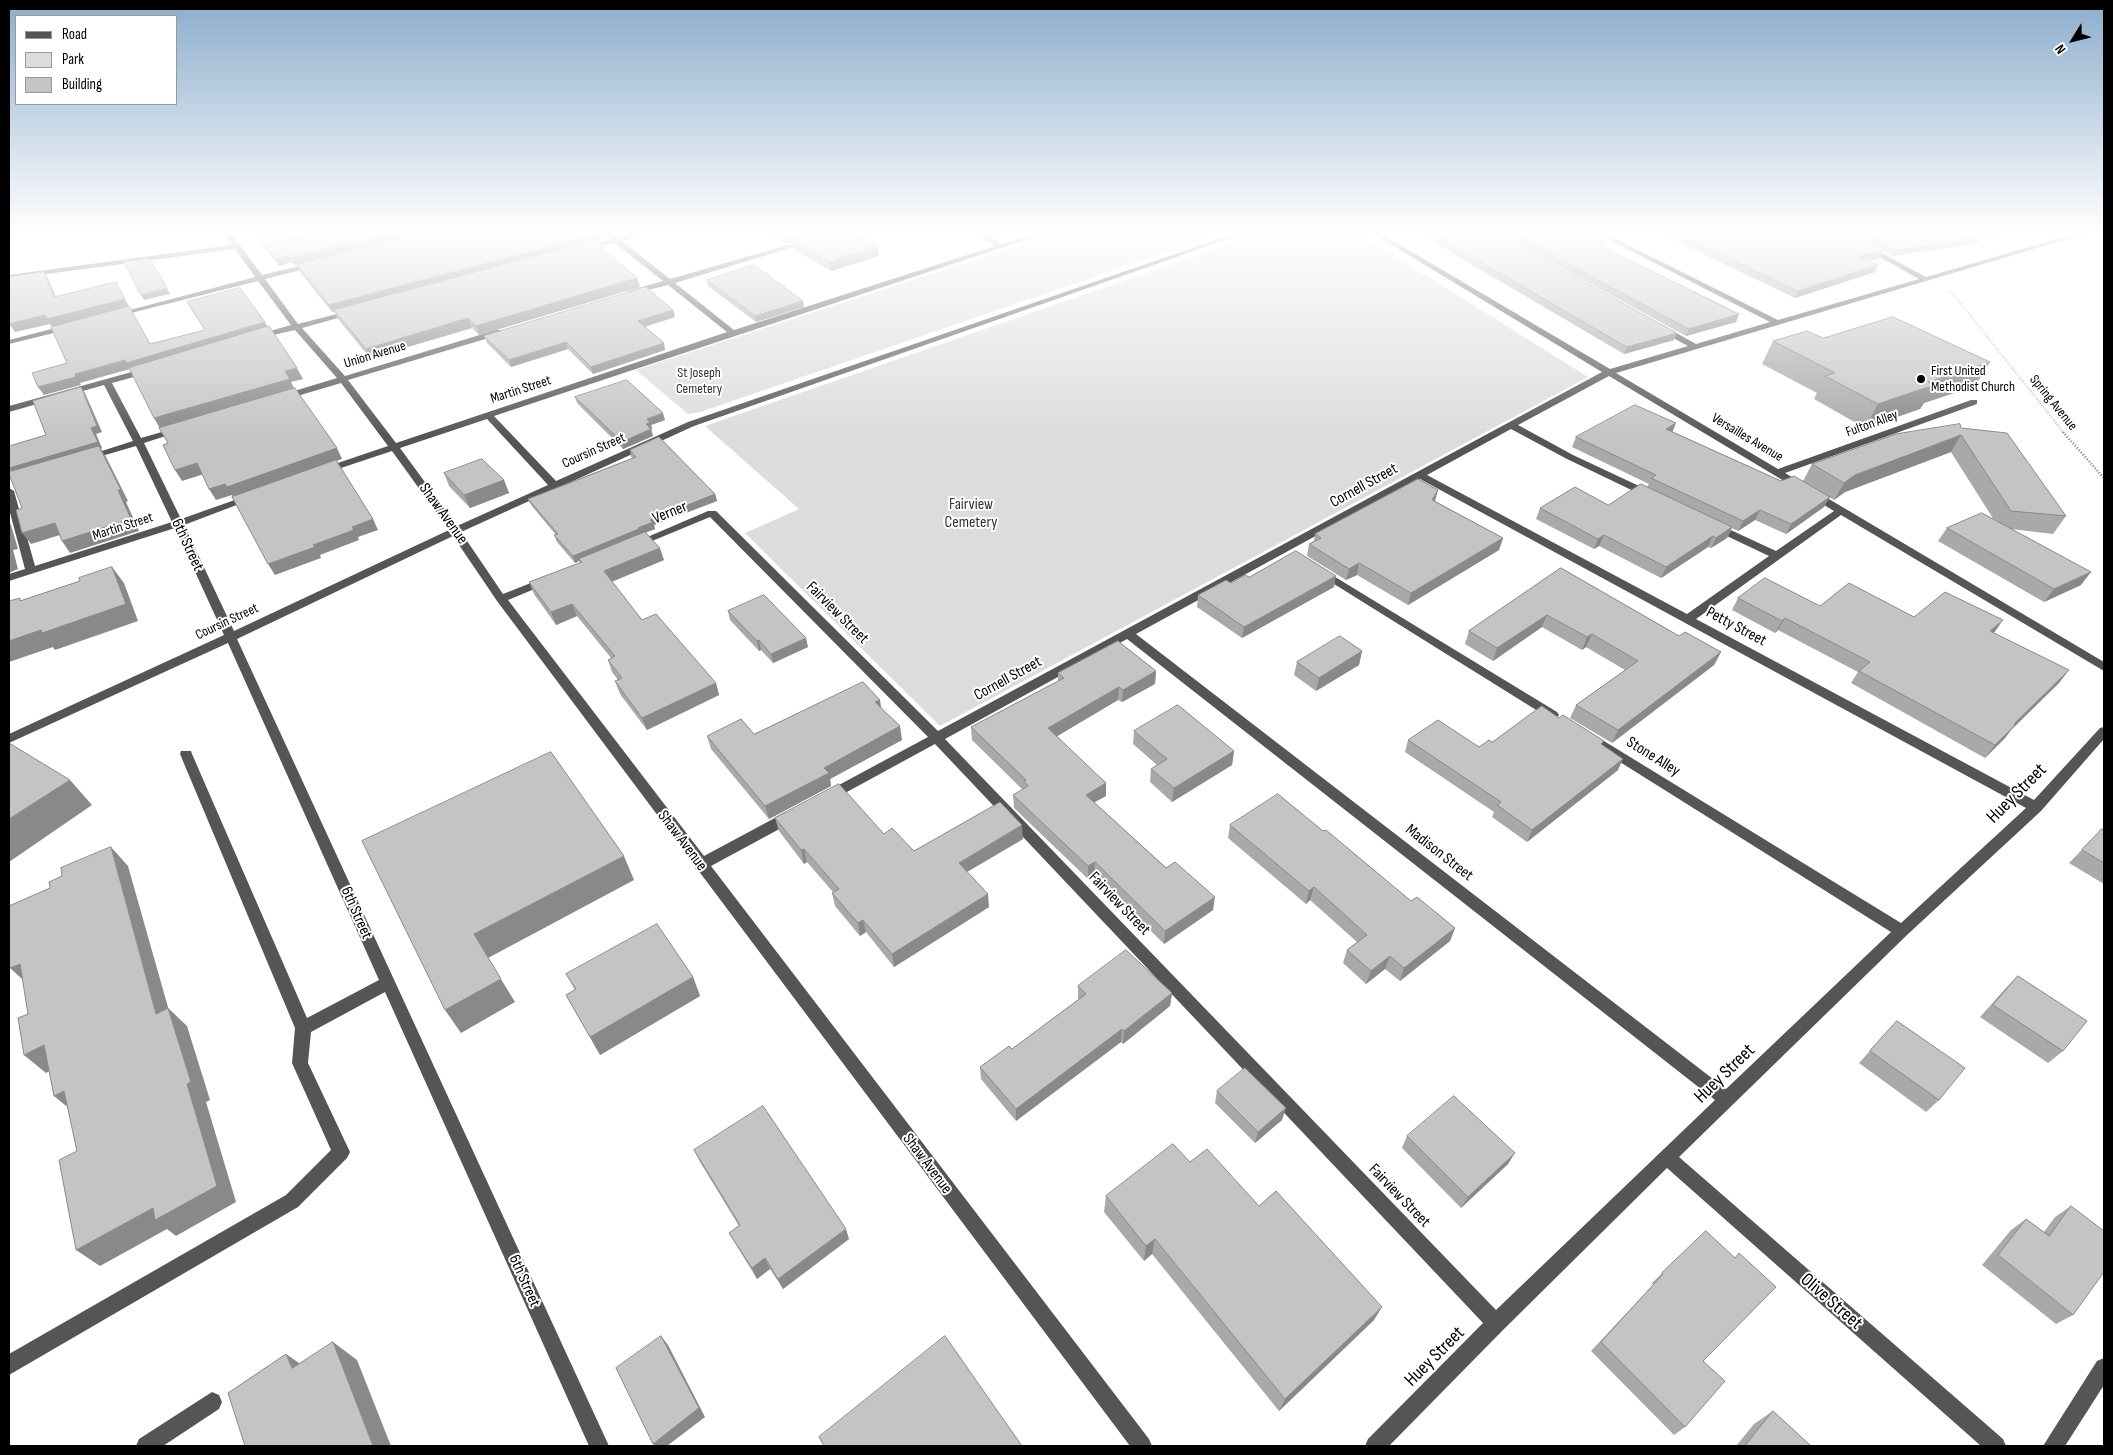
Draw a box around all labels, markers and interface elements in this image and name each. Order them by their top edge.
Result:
legend [15,15,178,105]
north arrow [2048,15,2098,65]
text: Road [62,25,87,44]
text: N [2051,41,2070,57]
text: Park [62,50,84,69]
text: Building [62,75,102,94]
street label: Union Avenue [342,338,408,372]
place label: First United Methodist Church [1931,363,2015,396]
park label: St Joseph Cemetery [676,365,722,398]
street label: Martin Street [489,372,553,408]
street label: Spring Avenue [2026,372,2080,434]
marker: First United Methodist Church [1915,373,1927,385]
street label: Fulton Alley [1844,407,1900,441]
street label: Versailles Avenue [1708,410,1786,466]
street label: Coursin Street [560,430,628,472]
street label: Cornell Street [1327,460,1401,512]
street label: Shaw Avenue [415,480,471,548]
park label: Fairview Cemetery [945,495,997,533]
street label: Verner [650,497,690,529]
street label: Martin Street [91,509,155,545]
street label: 6th Street [167,516,207,574]
street label: Fairview Street [802,578,872,648]
street label: Coursin Street [193,600,261,644]
street label: Petty Street [1703,603,1769,651]
street label: Cornell Street [971,653,1045,705]
street label: Stone Alley [1623,733,1683,781]
street label: Huey Street [1982,759,2052,829]
street label: Shaw Avenue [653,807,711,875]
street label: Madison Street [1401,821,1477,885]
street label: Fairview Street [1084,868,1154,940]
street label: 6th Street [336,884,376,942]
street label: Huey Street [1690,1040,1760,1108]
street label: Shaw Avenue [898,1130,956,1198]
street label: Fairview Street [1364,1160,1434,1232]
street label: 6th Street [504,1252,544,1310]
street label: Olive Street [1795,1269,1867,1335]
street label: Huey Street [1400,1322,1470,1392]

